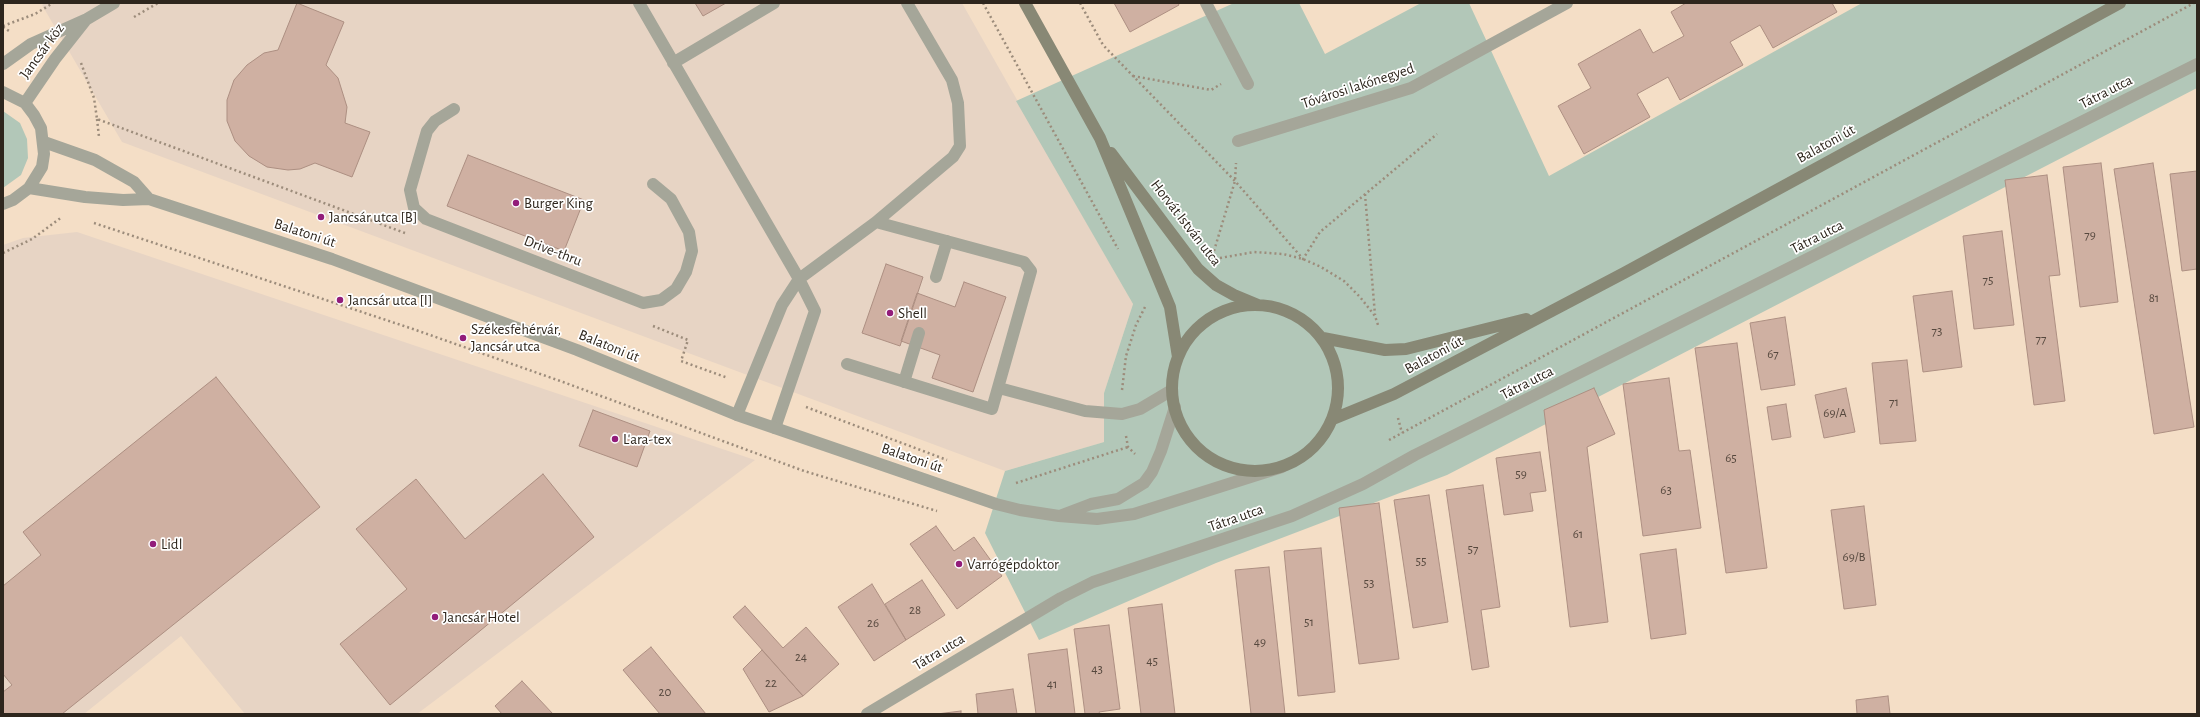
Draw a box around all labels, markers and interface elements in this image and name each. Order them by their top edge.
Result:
street label: Jancsár köz [16,20,68,82]
street label: Tóvárosi lakónegyed [1299,59,1417,113]
street label: Tátra utca [2077,71,2135,113]
street label: Balatoni út [1794,121,1858,167]
street label: Horvát István utca [1147,176,1225,270]
place label: Burger King [524,194,593,212]
marker: Burger King [511,198,521,208]
place label: Jancsár utca [B] [329,208,417,226]
marker: Jancsár utca [B] [316,212,326,222]
street label: Balatoni út [272,215,338,251]
street label: Tátra utca [1788,216,1846,258]
house number: 79 [2084,227,2096,243]
street label: Drive-thru [521,232,585,270]
house number: 75 [1983,272,1993,288]
house number: 81 [2149,290,2159,306]
place label: Jancsár utca [I] [348,291,432,309]
marker: Jancsár utca [I] [335,295,345,305]
place label: Shell [898,304,927,322]
marker: Shell [885,308,895,318]
place label: Székesfehérvár, Jancsár utca [471,320,561,355]
house number: 73 [1932,323,1942,339]
street label: Balatoni út [576,326,642,366]
house number: 77 [2036,331,2046,347]
street label: Balatoni út [1402,332,1466,378]
marker: Székesfehérvár, Jancsár utca [458,333,468,343]
house number: 67 [1767,346,1779,362]
street label: Tátra utca [1498,362,1556,404]
house number: 71 [1889,394,1899,410]
house number: 69/A [1823,405,1847,421]
place label: L'ara-tex [623,430,671,448]
marker: L'ara-tex [610,434,620,444]
street label: Balatoni út [879,439,945,477]
house number: 65 [1725,450,1737,466]
house number: 59 [1515,466,1527,482]
house number: 63 [1660,482,1672,498]
street label: Tátra utca [1206,500,1266,536]
house number: 61 [1573,526,1583,542]
place label: Lidl [161,535,182,553]
marker: Lidl [148,539,158,549]
house number: 57 [1468,541,1478,557]
house number: 69/B [1843,549,1865,565]
house number: 55 [1416,553,1426,569]
place label: Varrógépdoktor [967,555,1059,573]
marker: Varrógépdoktor [954,559,964,569]
house number: 53 [1364,575,1374,591]
house number: 28 [909,602,921,618]
place label: Jancsár Hotel [443,608,520,626]
marker: Jancsár Hotel [430,612,440,622]
house number: 51 [1304,614,1314,630]
house number: 26 [867,615,879,631]
street label: Tátra utca [910,630,968,674]
house number: 49 [1254,634,1266,650]
house number: 24 [795,649,807,665]
house number: 45 [1146,653,1158,669]
house number: 43 [1091,661,1103,677]
house number: 22 [765,675,777,691]
house number: 41 [1047,676,1057,692]
house number: 20 [659,684,671,700]

